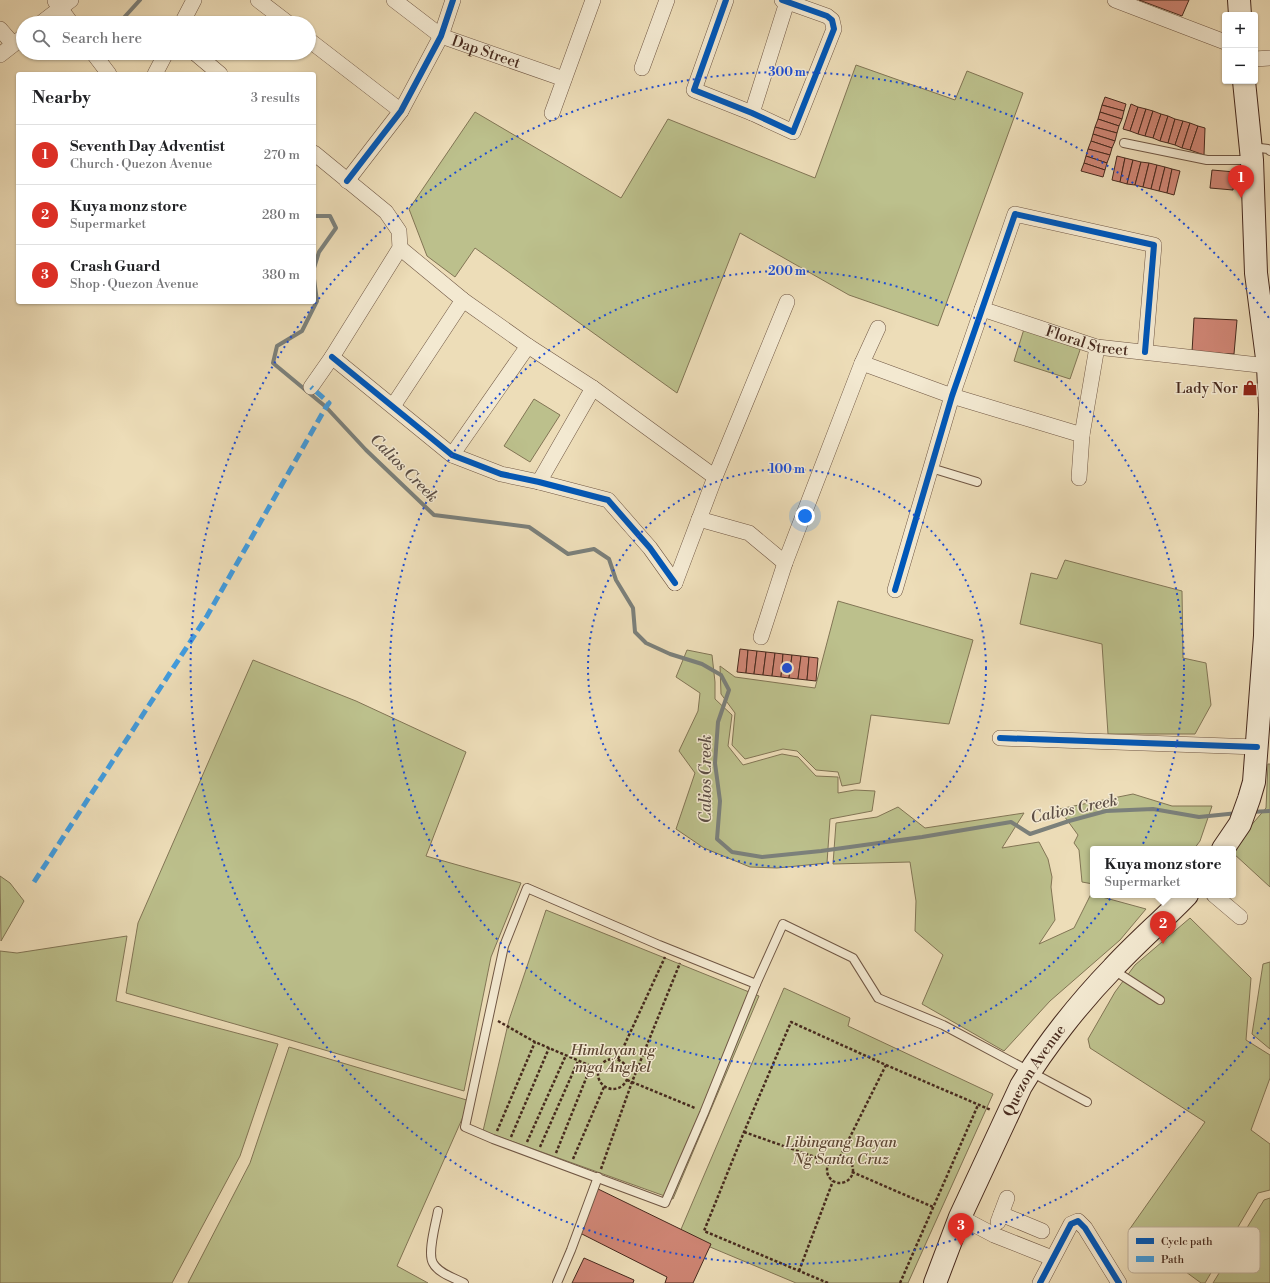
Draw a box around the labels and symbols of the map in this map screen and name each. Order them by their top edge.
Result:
street label: Dap Street [449,31,524,73]
text: 300 m [768,65,806,80]
pin: 1 [1228,165,1254,198]
text: 200 m [768,264,806,279]
street label: Floral Street [1043,321,1130,360]
place label: Lady Nor [1176,379,1239,398]
shop icon: Lady Nor [1241,379,1259,397]
water label: Calios Creek [366,430,442,506]
text: 100 m [769,462,805,477]
your location [795,506,815,526]
centre of rings [780,661,794,675]
water label: Calios Creek [696,735,716,823]
water label: Calios Creek [1029,790,1119,828]
pin: 2 [1150,911,1176,944]
street label: Quezon Avenue [999,1021,1070,1120]
park label: Himlayan ng mga Anghel [570,1041,657,1077]
park label: Libingang Bayan Ng Santa Cruz [784,1133,897,1169]
pin: 3 [948,1213,974,1246]
legend [1128,1227,1260,1273]
text: Cycle path [1161,1235,1213,1249]
text: Path [1161,1253,1185,1267]

